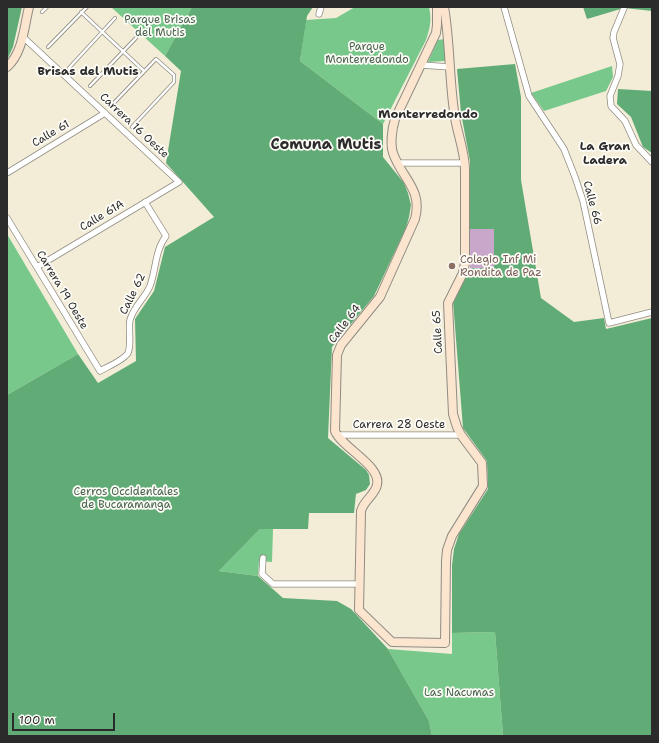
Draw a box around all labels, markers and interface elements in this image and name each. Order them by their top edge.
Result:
park label: Parque Brisas del Mutis [124,13,196,39]
park label: Parque Monterredondo [325,40,409,66]
district label: Brisas del Mutis [37,65,139,79]
street label: Carrera 16 Oeste [97,91,171,161]
district label: Monterredondo [378,108,478,122]
street label: Calle 61 [30,118,72,150]
district label: Comuna Mutis [271,136,381,154]
district label: La Gran Ladera [580,140,630,168]
street label: Calle 66 [580,180,604,226]
street label: Calle 61A [78,198,126,234]
street label: Carrera 19 Oeste [33,248,91,332]
place label: Colegio Inf Mi Rondita de Paz [460,253,542,279]
marker: Colegio Inf Mi Rondita de Paz [447,261,457,271]
street label: Calle 62 [117,271,149,317]
street label: Calle 64 [326,302,364,346]
street label: Calle 65 [430,310,446,354]
street label: Carrera 28 Oeste [353,418,445,432]
park label: Cerros Occidentales de Bucaramanga [74,485,178,511]
park label: Las Nacumas [424,686,494,700]
scale bar [14,705,117,731]
text: 100 m [19,712,55,728]

